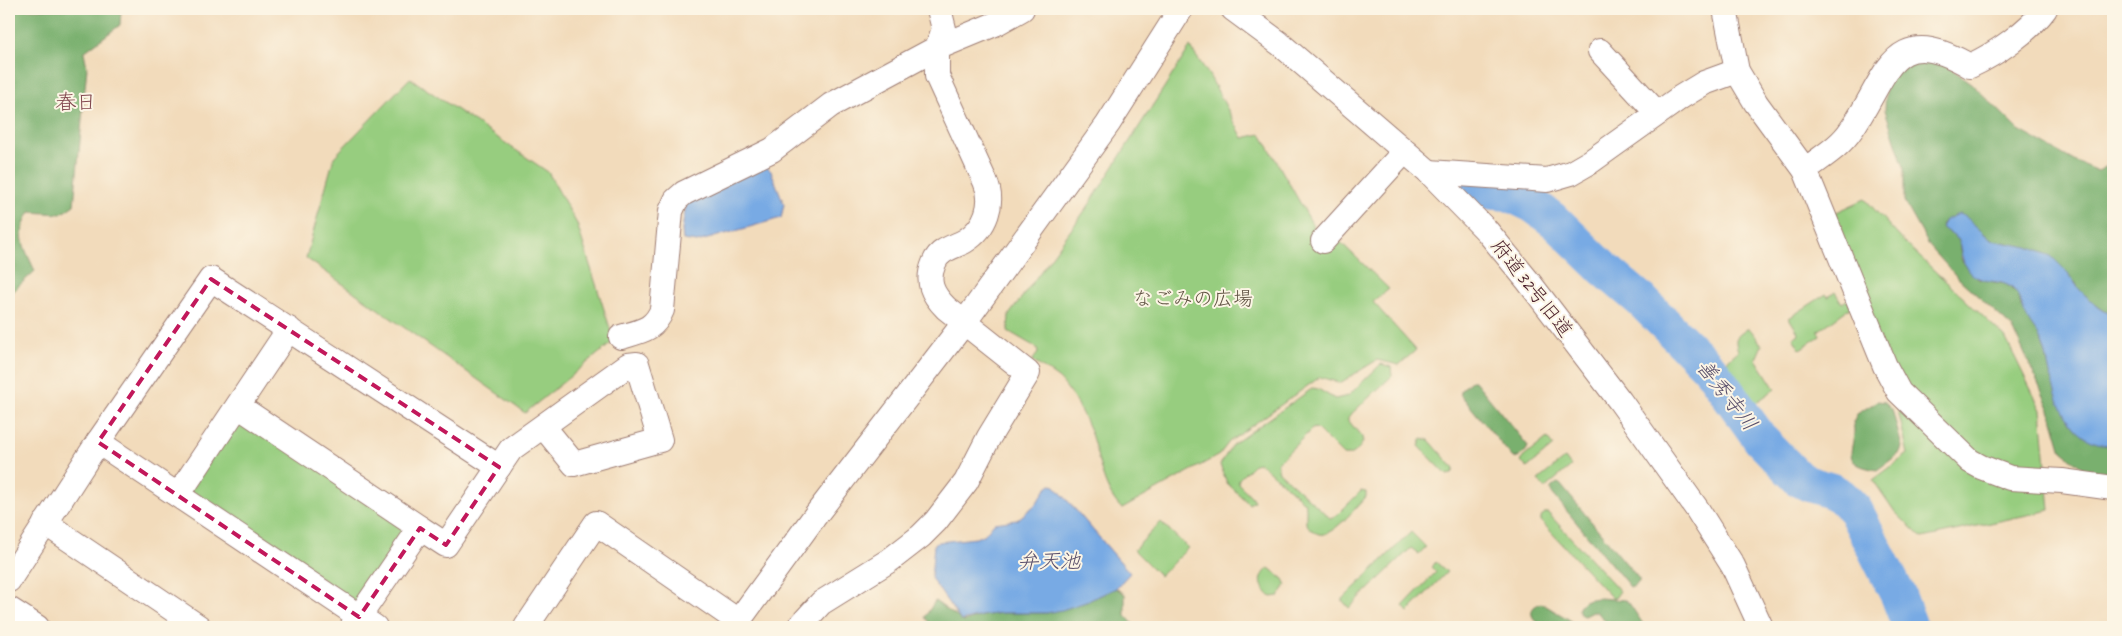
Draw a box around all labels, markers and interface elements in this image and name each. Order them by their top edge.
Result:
district label: 春日 [55,89,97,115]
street label: 府道32号旧道 [1486,234,1578,342]
park label: なごみの広場 [1133,286,1253,311]
water label: 善秀寺川 [1691,354,1763,436]
water label: 弁天池 [1018,548,1081,574]

